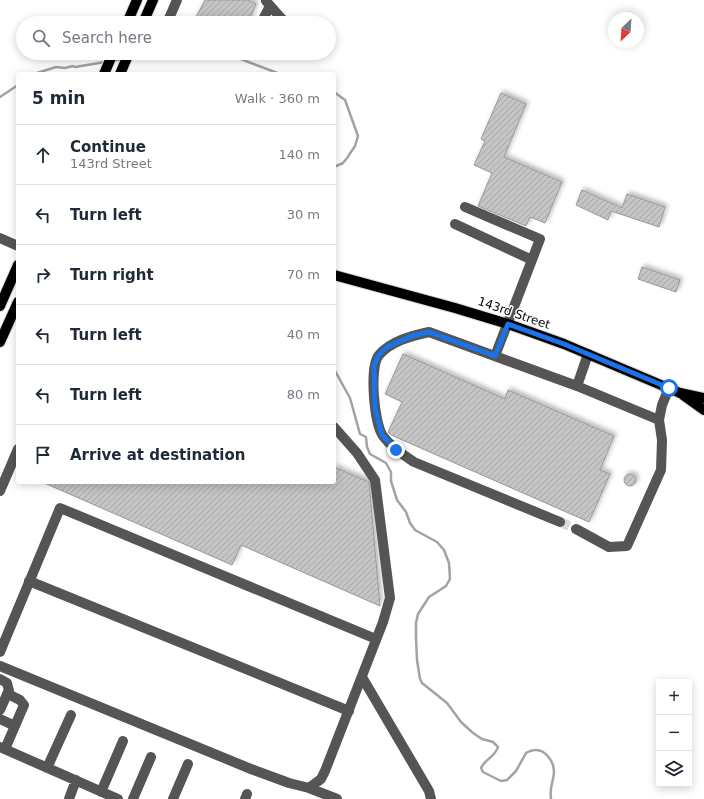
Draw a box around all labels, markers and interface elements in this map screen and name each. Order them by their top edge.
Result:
north arrow [608,12,644,48]
search box [16,16,336,60]
icon: search [30,27,52,49]
text: Search here [62,29,152,47]
text: 5 min [32,88,85,108]
text: Walk · 360 m [235,91,320,106]
text: Continue [70,138,146,156]
icon: ahead [32,144,54,166]
text: 140 m [278,147,320,162]
text: 143rd Street [70,156,152,171]
icon: left [32,204,54,226]
text: Turn left [70,206,142,224]
text: 30 m [287,207,320,222]
icon: right [32,264,54,286]
text: Turn right [70,266,154,284]
text: 70 m [287,267,320,282]
street label: 143rd Street [476,294,552,332]
icon: left [32,324,54,346]
text: Turn left [70,326,142,344]
text: 40 m [287,327,320,342]
route start [660,379,678,397]
icon: left [32,384,54,406]
text: Turn left [70,386,142,404]
text: 80 m [287,387,320,402]
route end [387,441,405,459]
icon: arrive [32,444,54,466]
text: Arrive at destination [70,446,245,464]
map controls [656,679,692,787]
button: + [656,679,692,715]
button: − [656,715,692,751]
button: layers [656,751,692,787]

